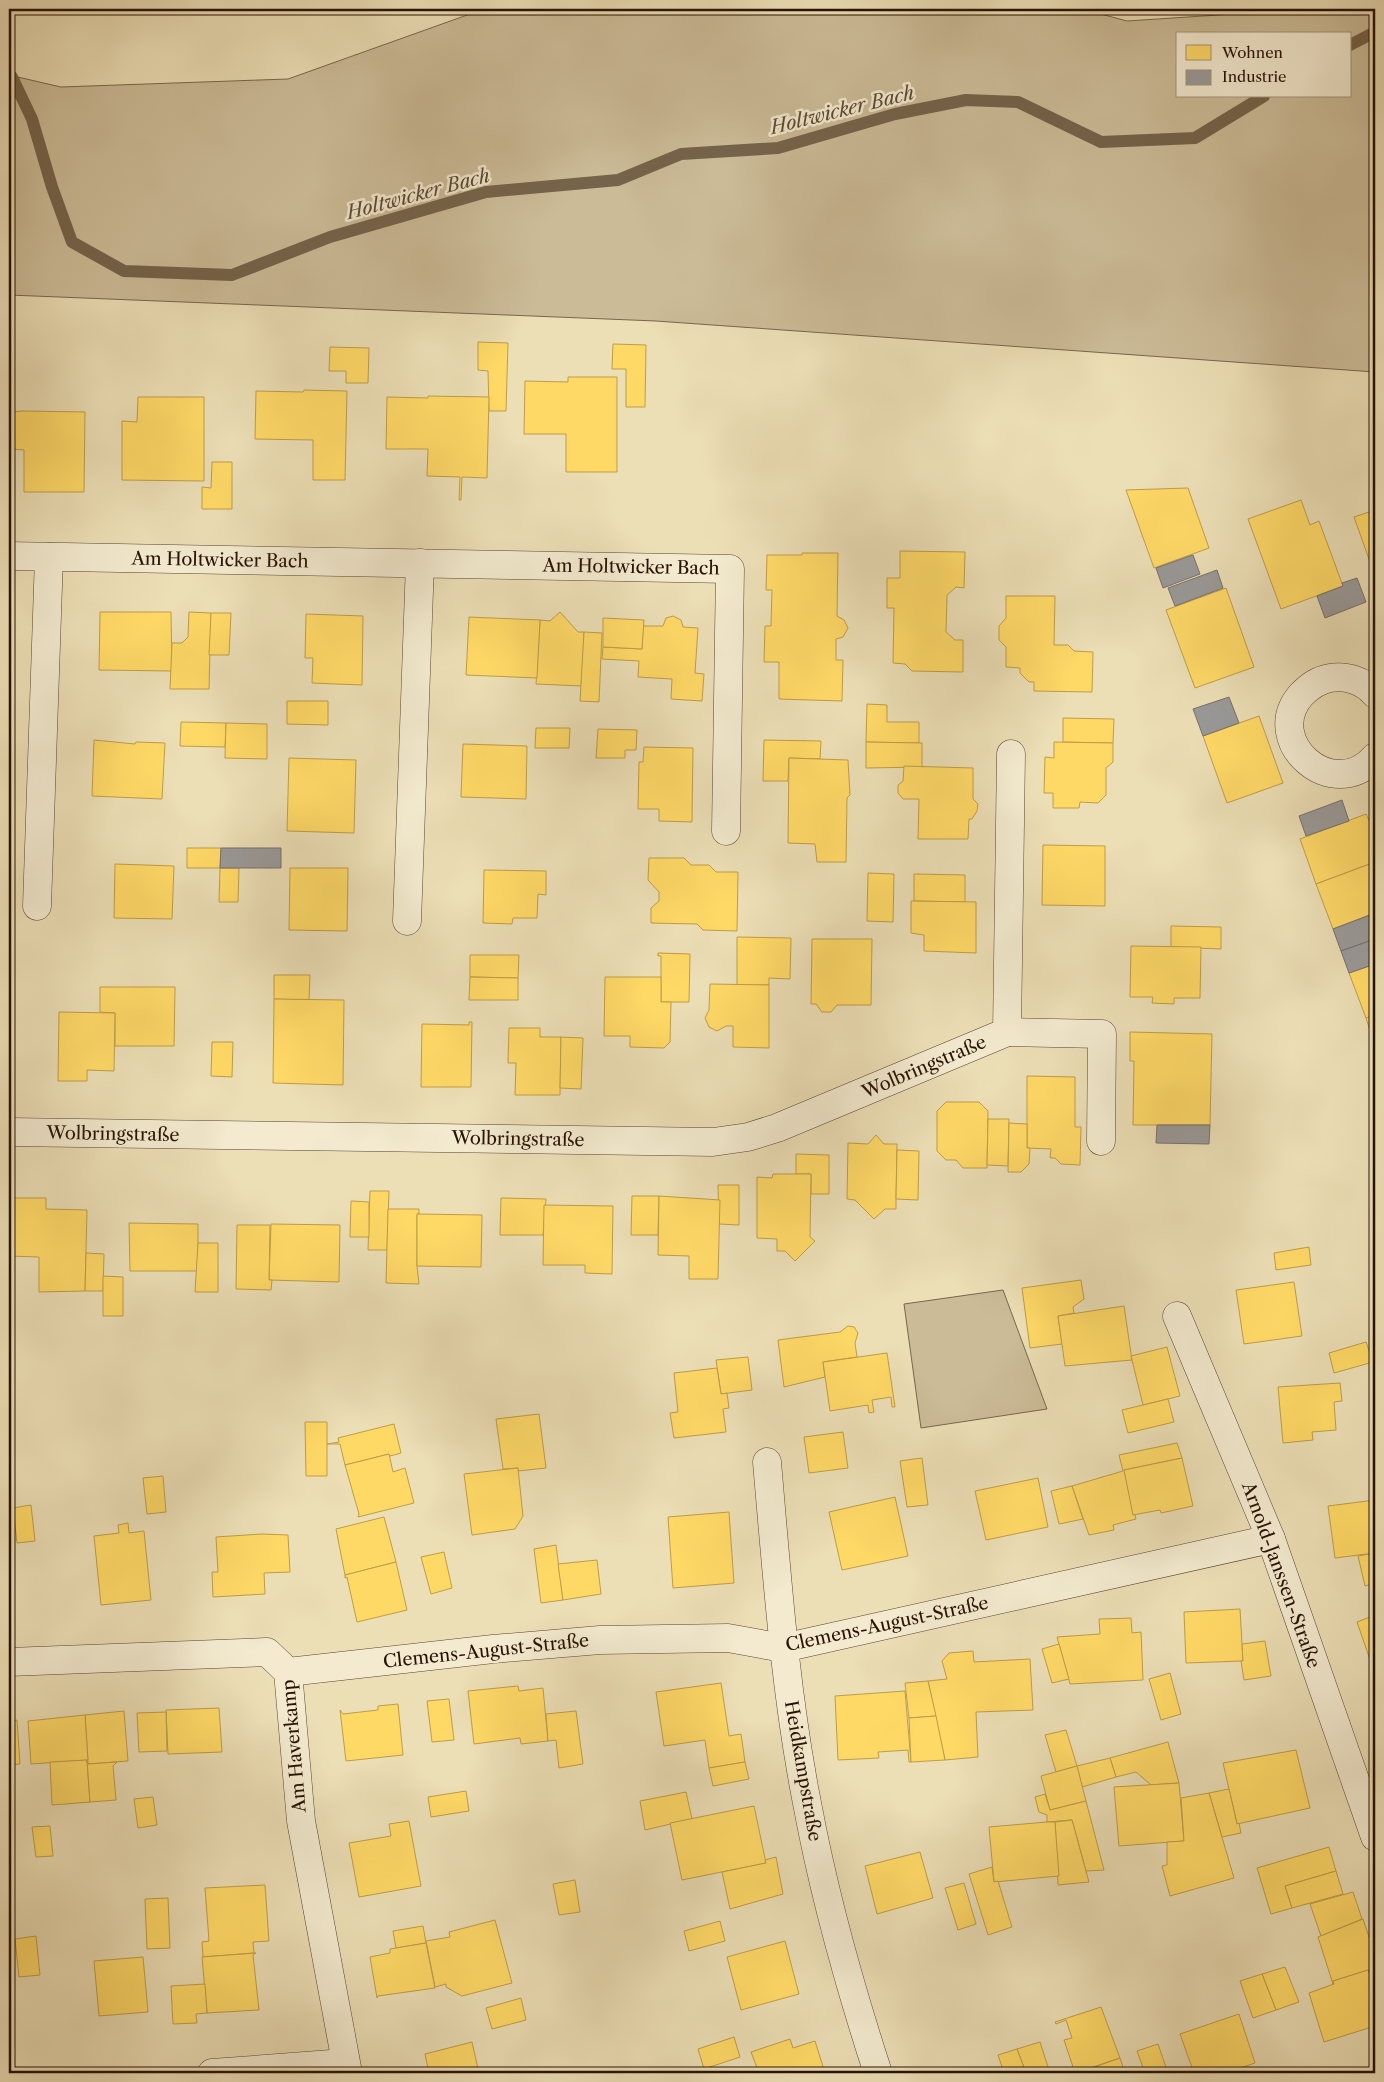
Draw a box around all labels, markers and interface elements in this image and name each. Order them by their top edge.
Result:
legend [1176,32,1352,98]
text: Wohnen [1221,43,1284,62]
text: Industrie [1222,67,1286,86]
water label: Holtwicker Bach [766,81,917,139]
water label: Holtwicker Bach [342,164,492,225]
street label: Am Holtwicker Bach [130,547,309,573]
street label: Am Holtwicker Bach [541,554,720,580]
street label: Wolbringstraße [858,1031,989,1103]
street label: Wolbringstraße [45,1122,180,1146]
street label: Wolbringstraße [450,1127,585,1151]
street label: Arnold-Janssen-Straße [1237,1478,1325,1671]
street label: Clemens-August-Straße [784,1592,990,1656]
street label: Clemens-August-Straße [382,1629,590,1673]
street label: Am Haverkamp [277,1679,311,1814]
street label: Heidkampstraße [780,1699,826,1843]

